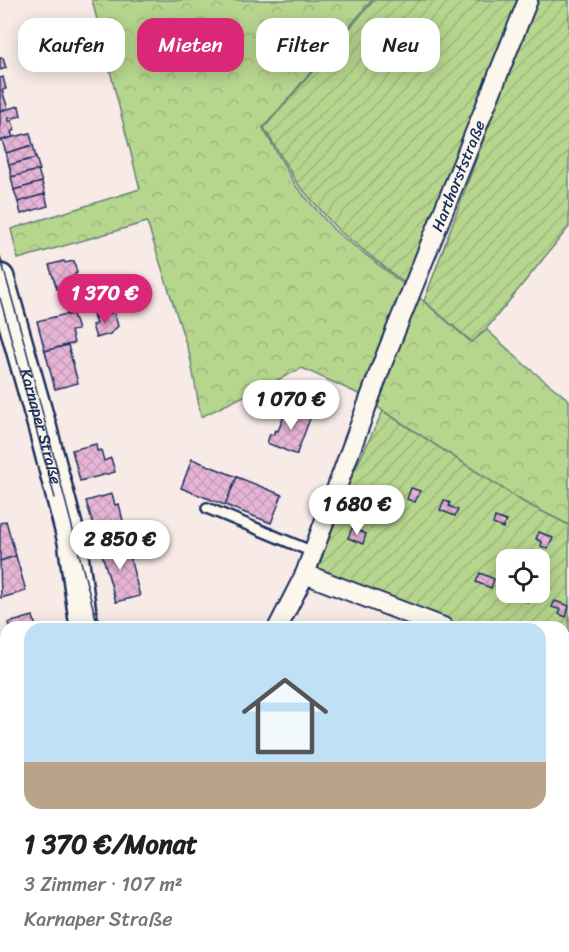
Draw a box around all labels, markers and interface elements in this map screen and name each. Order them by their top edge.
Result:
chip: Kaufen [18,18,125,72]
chip: Mieten [137,18,244,72]
chip: Filter [256,18,349,72]
chip: Neu [361,18,440,72]
street label: Harthorststraße [422,116,493,236]
pin: 1 370 € [50,274,160,325]
text: 1 370 € [71,276,139,311]
street label: Karnaper Straße [12,365,71,487]
pin: 1 070 € [236,380,346,431]
text: 1 070 € [257,382,325,417]
pin: 1 680 € [302,485,412,536]
text: 1 680 € [323,487,391,522]
pin: 2 850 € [65,520,175,571]
text: 2 850 € [84,522,156,557]
map controls [496,549,550,603]
button: locate [496,549,550,603]
icon: home [231,662,339,770]
text: 1 370 €/Monat [24,821,197,867]
text: 3 Zimmer · 107 m² [24,867,183,902]
text: Karnaper Straße [24,902,172,937]

